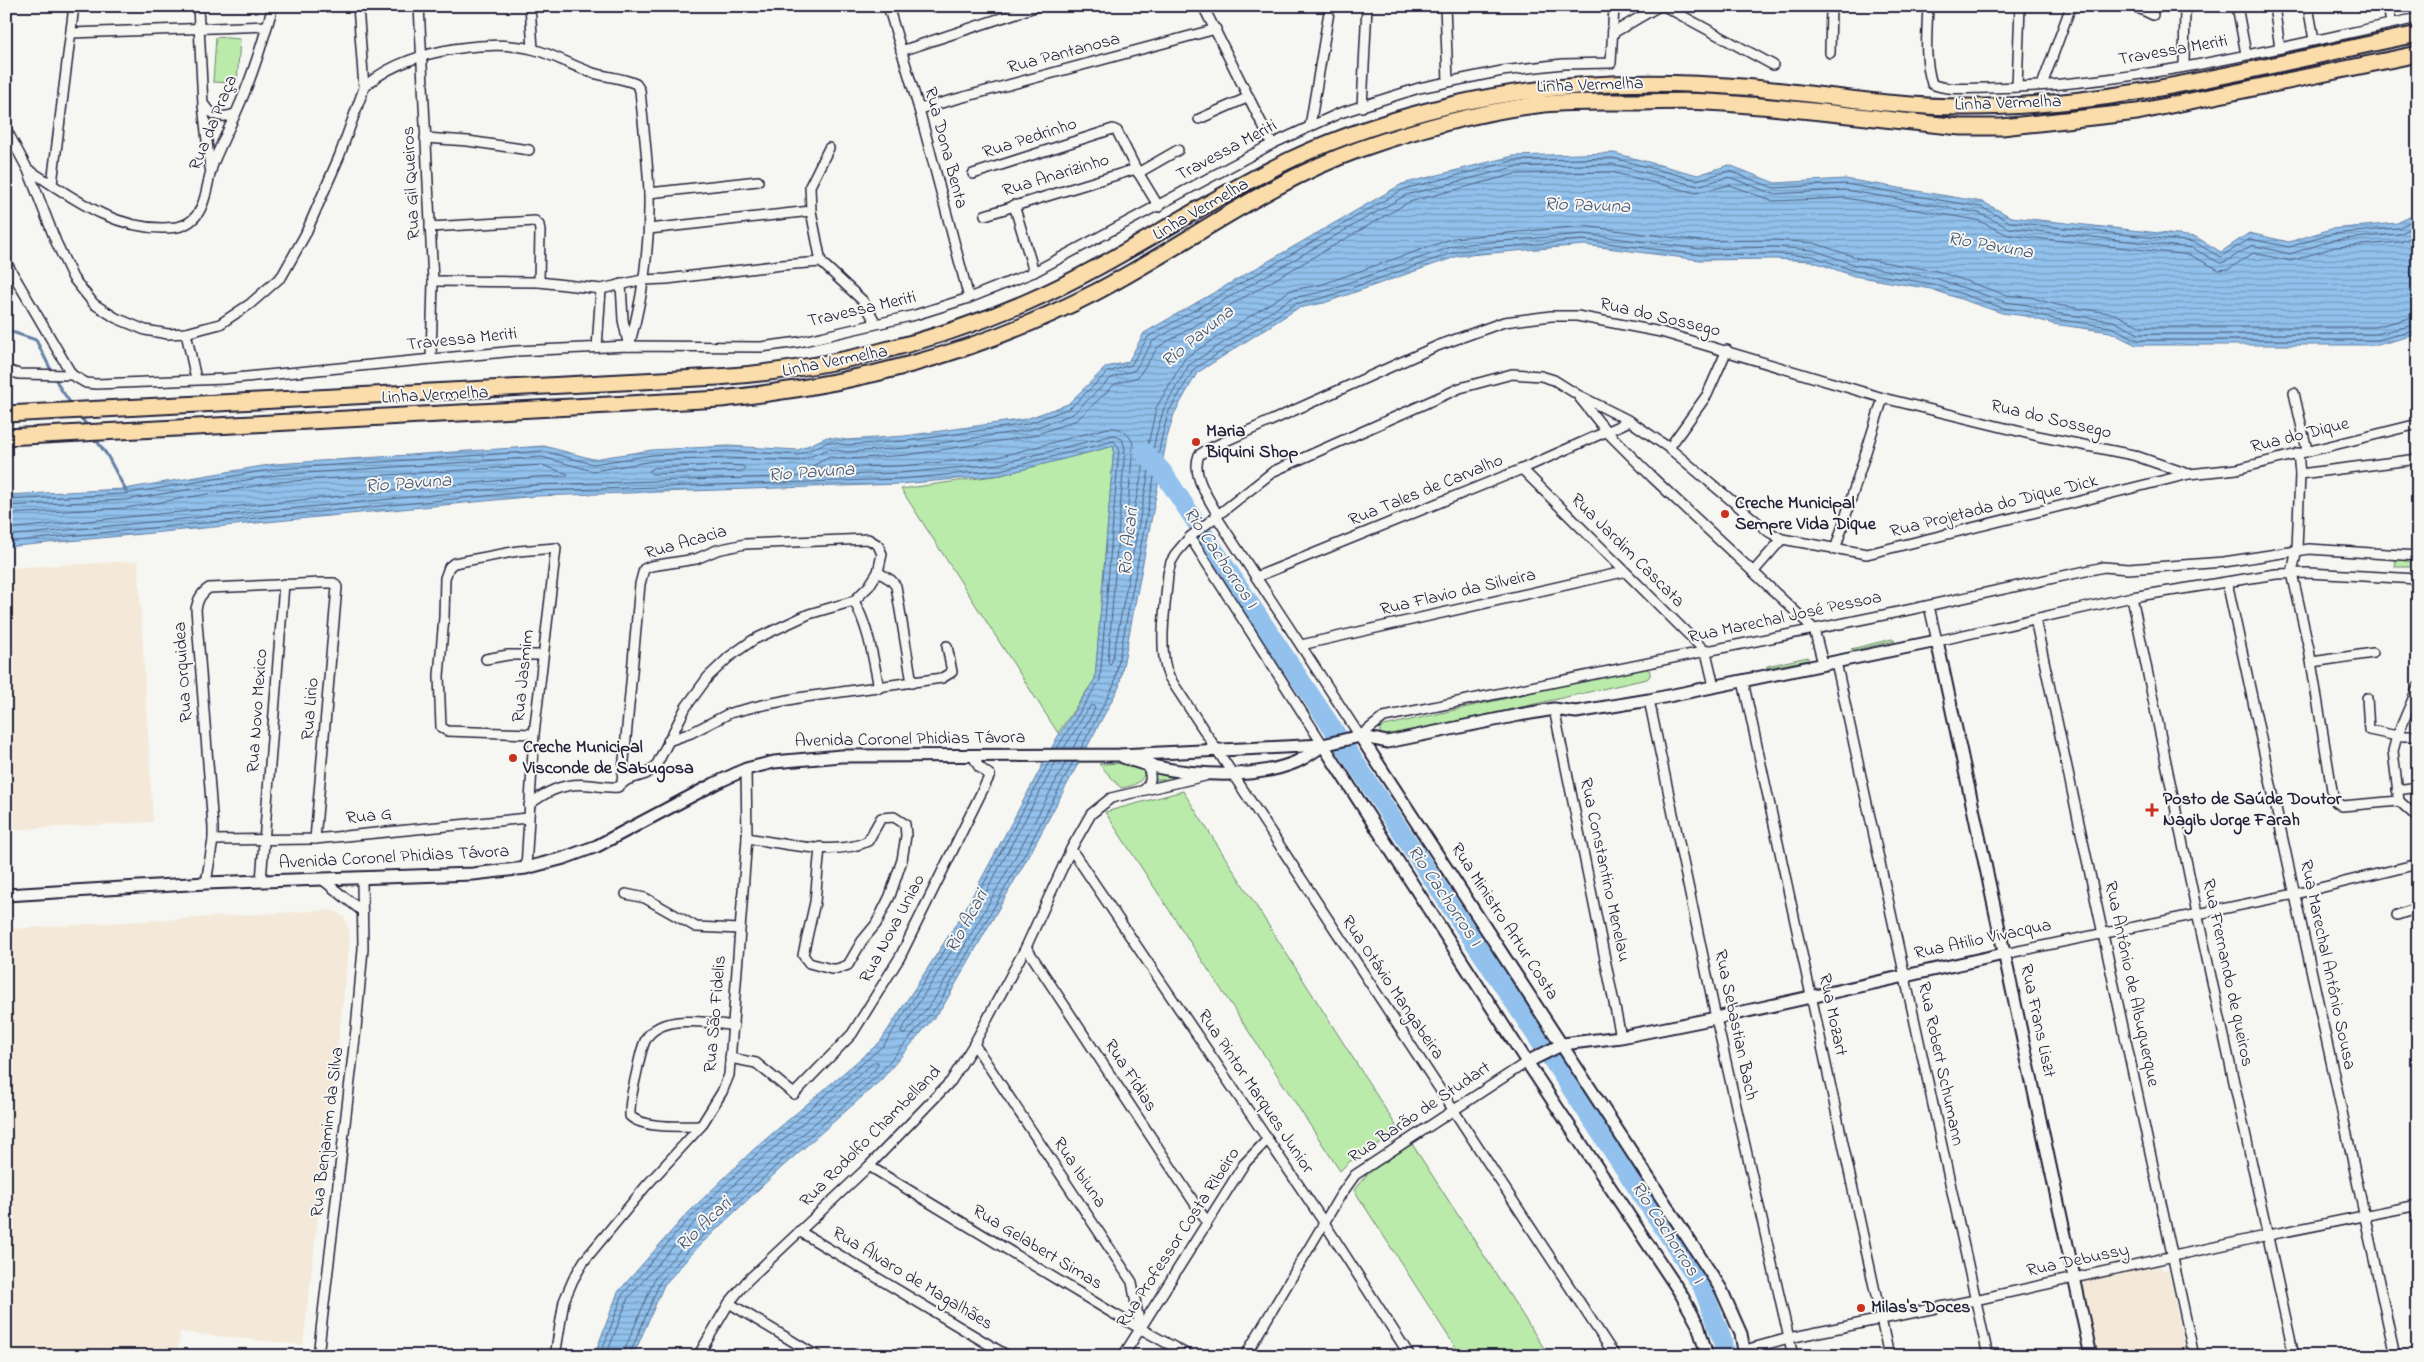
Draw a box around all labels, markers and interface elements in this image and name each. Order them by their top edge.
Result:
street label: Rua Pantanosa [1005,27,1123,81]
street label: Travessa Meriti [2116,29,2230,73]
street label: Rua da Praça [183,71,245,175]
street label: Linha Vermelha [1536,71,1644,101]
street label: Rua Dona Benta [916,84,974,212]
street label: Linha Vermelha [1954,89,2062,119]
street label: Rua Pedrinho [980,112,1080,166]
street label: Travessa Meriti [1172,114,1282,188]
street label: Rua Gil Queiros [396,126,428,240]
street label: Rua Anarizinho [999,147,1113,205]
street label: Linha Vermelha [1148,172,1254,248]
water label: Rio Pavuna [1543,191,1631,221]
water label: Rio Pavuna [1945,225,2036,267]
street label: Travessa Meriti [805,285,919,335]
street label: Rua do Sossego [1597,291,1723,345]
water label: Rio Pavuna [1156,299,1241,375]
street label: Travessa Meriti [406,321,518,359]
street label: Linha Vermelha [780,339,890,385]
street label: Linha Vermelha [381,380,489,412]
street label: Rua do Sossego [1988,393,2114,447]
street label: Rua do Dique [2248,411,2353,461]
place label: Maria Biquini Shop [1205,419,1298,466]
marker: Maria Biquini Shop [1190,436,1202,448]
street label: Rua Tales de Carvalho [1345,448,1507,534]
water label: Rio Pavuna [767,456,856,489]
water label: Rio Pavuna [364,467,453,500]
street label: Rua Projetada do Dique Dick [1887,469,2101,545]
street label: Rua Jardim Cascata [1564,488,1690,614]
place label: Creche Municipal Sempre Vida Dique [1735,491,1877,538]
water label: Rio Cachorros I [1176,502,1264,615]
water label: Rio Acari [1112,505,1146,577]
marker: Creche Municipal Sempre Vida Dique [1719,508,1731,520]
street label: Rua Acacia [642,519,730,567]
street label: Rua Flavio da Silveira [1378,562,1538,624]
street label: Rua Marechal José Pessoa [1686,585,1884,651]
street label: Rua Orquidea [168,621,200,723]
street label: Rua Jasmim [506,628,542,724]
street label: Rua Novo Mexico [241,648,275,774]
street label: Rua Lirio [295,677,327,741]
street label: Avenida Coronel Phidias Távora [794,725,1026,755]
place label: Creche Municipal Visconde de Sabugosa [522,735,694,783]
marker: Creche Municipal Visconde de Sabugosa [507,752,519,764]
street label: Rua Constantino Menelau [1572,776,1636,964]
place label: Posto de Saúde Doutor Nagib Jorge Farah [2163,787,2342,835]
street label: Rua G [345,802,393,832]
marker: Posto de Saúde Doutor Nagib Jorge Farah [2145,803,2159,817]
street label: Rua Ministro Artur Costa [1443,838,1565,1006]
street label: Avenida Coronel Phidias Távora [278,839,510,877]
water label: Rio Cachorros I [1400,840,1488,953]
street label: Rua Marechal Antônio Sousa [2292,858,2362,1072]
street label: Rua Nova Uniao [853,870,933,988]
street label: Rua Frernando de queiros [2194,877,2260,1069]
street label: Rua Antônio de Albuquerque [2097,879,2166,1090]
water label: Rio Acari [939,884,996,958]
street label: Rua Otávio Mangabeira [1333,911,1450,1066]
street label: Rua Atilio Vivacqua [1912,913,2054,967]
street label: Rua Sebastian Bach [1706,947,1764,1103]
street label: Rua São Fidelis [698,954,734,1074]
street label: Rua Frans Liszt [2012,962,2062,1080]
street label: Rua Mozart [1811,971,1853,1059]
street label: Rua Robert Schumann [1910,980,1970,1148]
street label: Rua Pintor Marques Junior [1190,1005,1320,1180]
street label: Rua Fídias [1097,1035,1163,1117]
street label: Rua Benjamim da Silva [305,1045,351,1219]
street label: Rua Barão de Studart [1344,1056,1496,1170]
street label: Rua Rodolfo Chambelland [794,1060,948,1214]
street label: Rua Ibiuna [1046,1132,1112,1214]
street label: Rua Professor Costa Ribeiro [1111,1143,1247,1333]
water label: Rio Cachorros I [1624,1177,1711,1290]
water label: Rio Acari [670,1190,739,1258]
street label: Rua Gelabert Simas [967,1199,1107,1297]
street label: Rua Álvaro de Magalhães [826,1221,997,1338]
street label: Rua Debussy [2025,1237,2131,1285]
place label: Milas's Doces [1871,1295,1970,1321]
marker: Milas's Doces [1855,1302,1867,1314]

